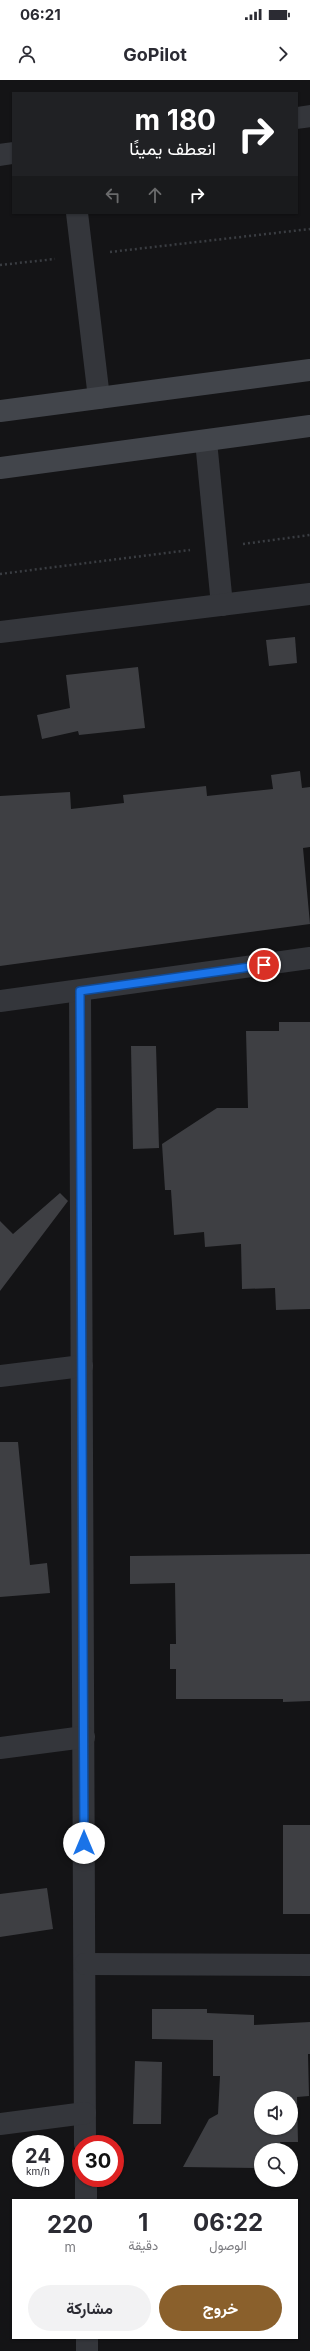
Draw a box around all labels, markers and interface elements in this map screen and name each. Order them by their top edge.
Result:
text: 06:21 [20,5,61,24]
icon: person [16,43,38,65]
icon: forward [272,43,294,65]
text: GoPilot [123,44,187,65]
text: 180 m [135,103,216,137]
icon: right [230,108,282,160]
text: انعطف يمينًا [129,138,216,159]
icon: left [102,184,124,206]
icon: ahead [144,184,166,206]
icon: right [186,184,208,206]
pin [247,948,281,982]
icon: arrive [253,954,275,976]
position arrow [63,1822,105,1864]
map controls [254,2091,298,2187]
button: sound [254,2091,298,2135]
speed limit sign: 30 [72,2135,124,2187]
button: search [254,2143,298,2187]
text: 24 [25,2144,51,2168]
text: km/h [26,2165,50,2177]
text: 1 [138,2208,148,2237]
text: 06:22 [193,2208,263,2237]
text: 220 [47,2210,93,2239]
text: دقيقة [128,2237,158,2253]
text: الوصول [209,2237,247,2253]
text: m [64,2239,76,2255]
button: مشاركة [28,2285,151,2331]
button: خروج [159,2285,282,2331]

